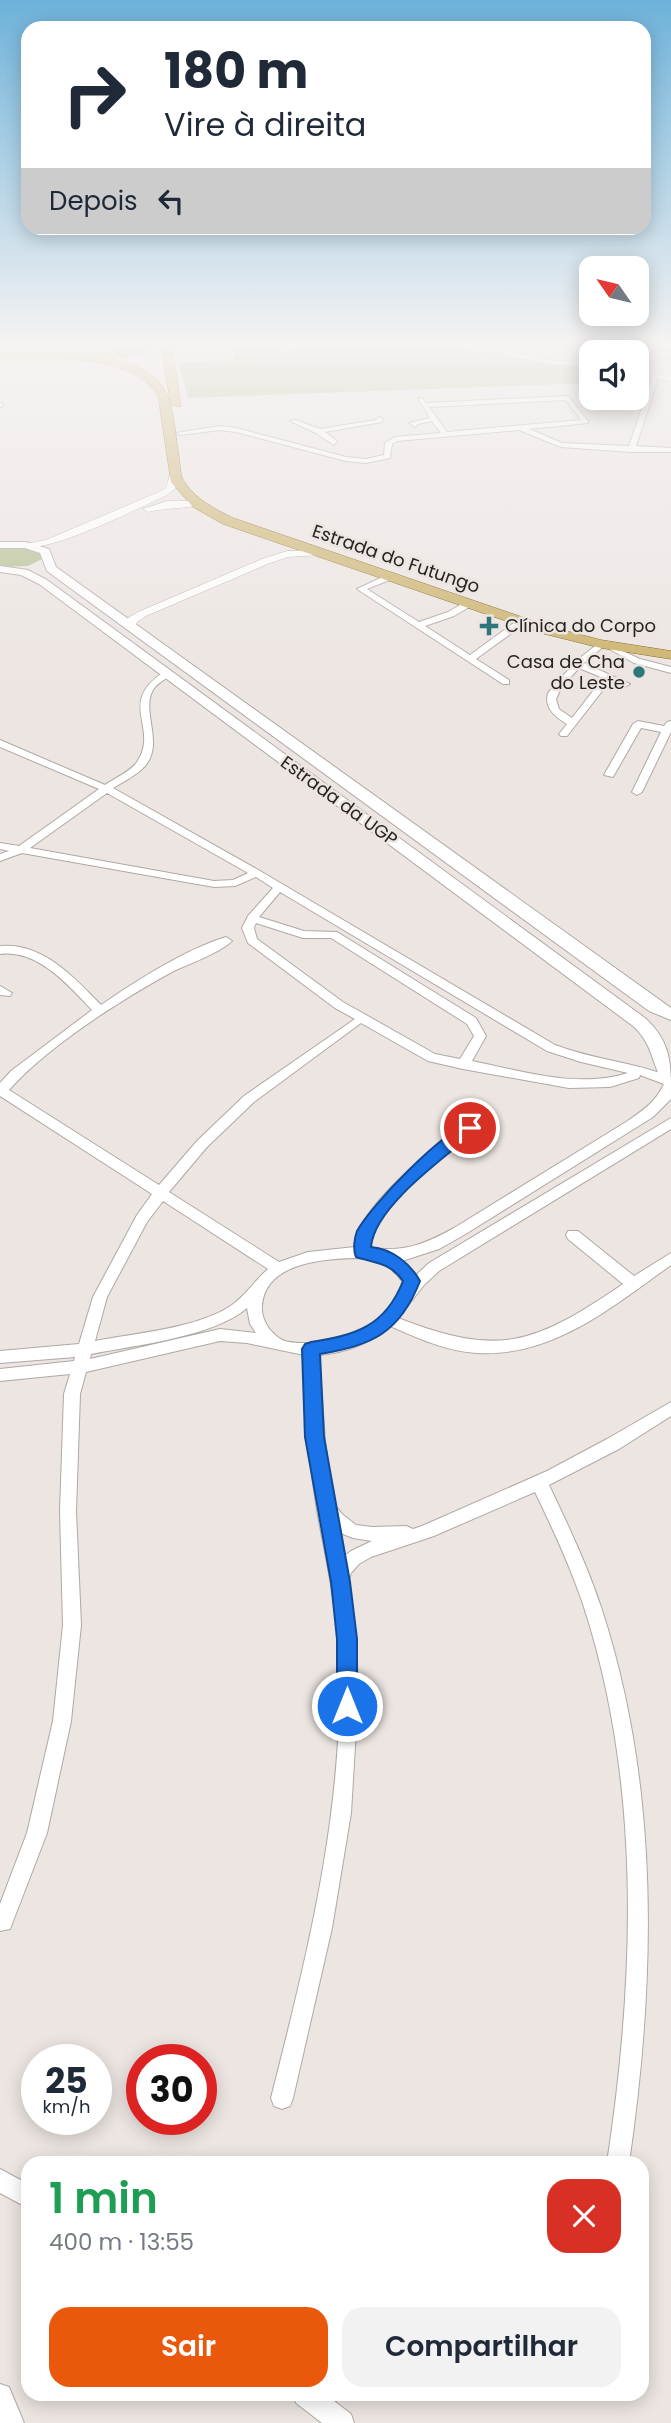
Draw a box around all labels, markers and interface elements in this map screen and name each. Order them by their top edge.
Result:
text: 180 m [164,37,308,105]
icon: right [49,49,140,140]
text: Vire à direita [164,102,366,147]
icon: left [152,182,190,220]
text: Depois [49,183,138,219]
north arrow [579,256,649,326]
map controls [579,256,649,410]
button: sound [579,340,649,410]
street label: Estrada do Futungo [309,518,483,599]
place label: Clínica do Corpo [505,613,656,638]
marker: Clínica do Corpo [479,616,499,636]
place label: Casa de Cha do Leste [507,649,625,695]
marker: Casa de Cha do Leste [631,664,647,680]
street label: Estrada da UGP [276,750,403,852]
pin [440,1098,500,1158]
icon: arrive [451,1109,489,1147]
position arrow [310,1669,384,1743]
speed limit sign: 30 [126,2044,217,2135]
text: 25 [45,2056,88,2105]
text: km/h [43,2094,90,2119]
text: 1 min [49,2169,158,2228]
button: close [547,2179,621,2253]
text: 400 m · 13:55 [49,2226,194,2258]
button: Sair [49,2307,328,2387]
button: Compartilhar [342,2307,621,2387]

